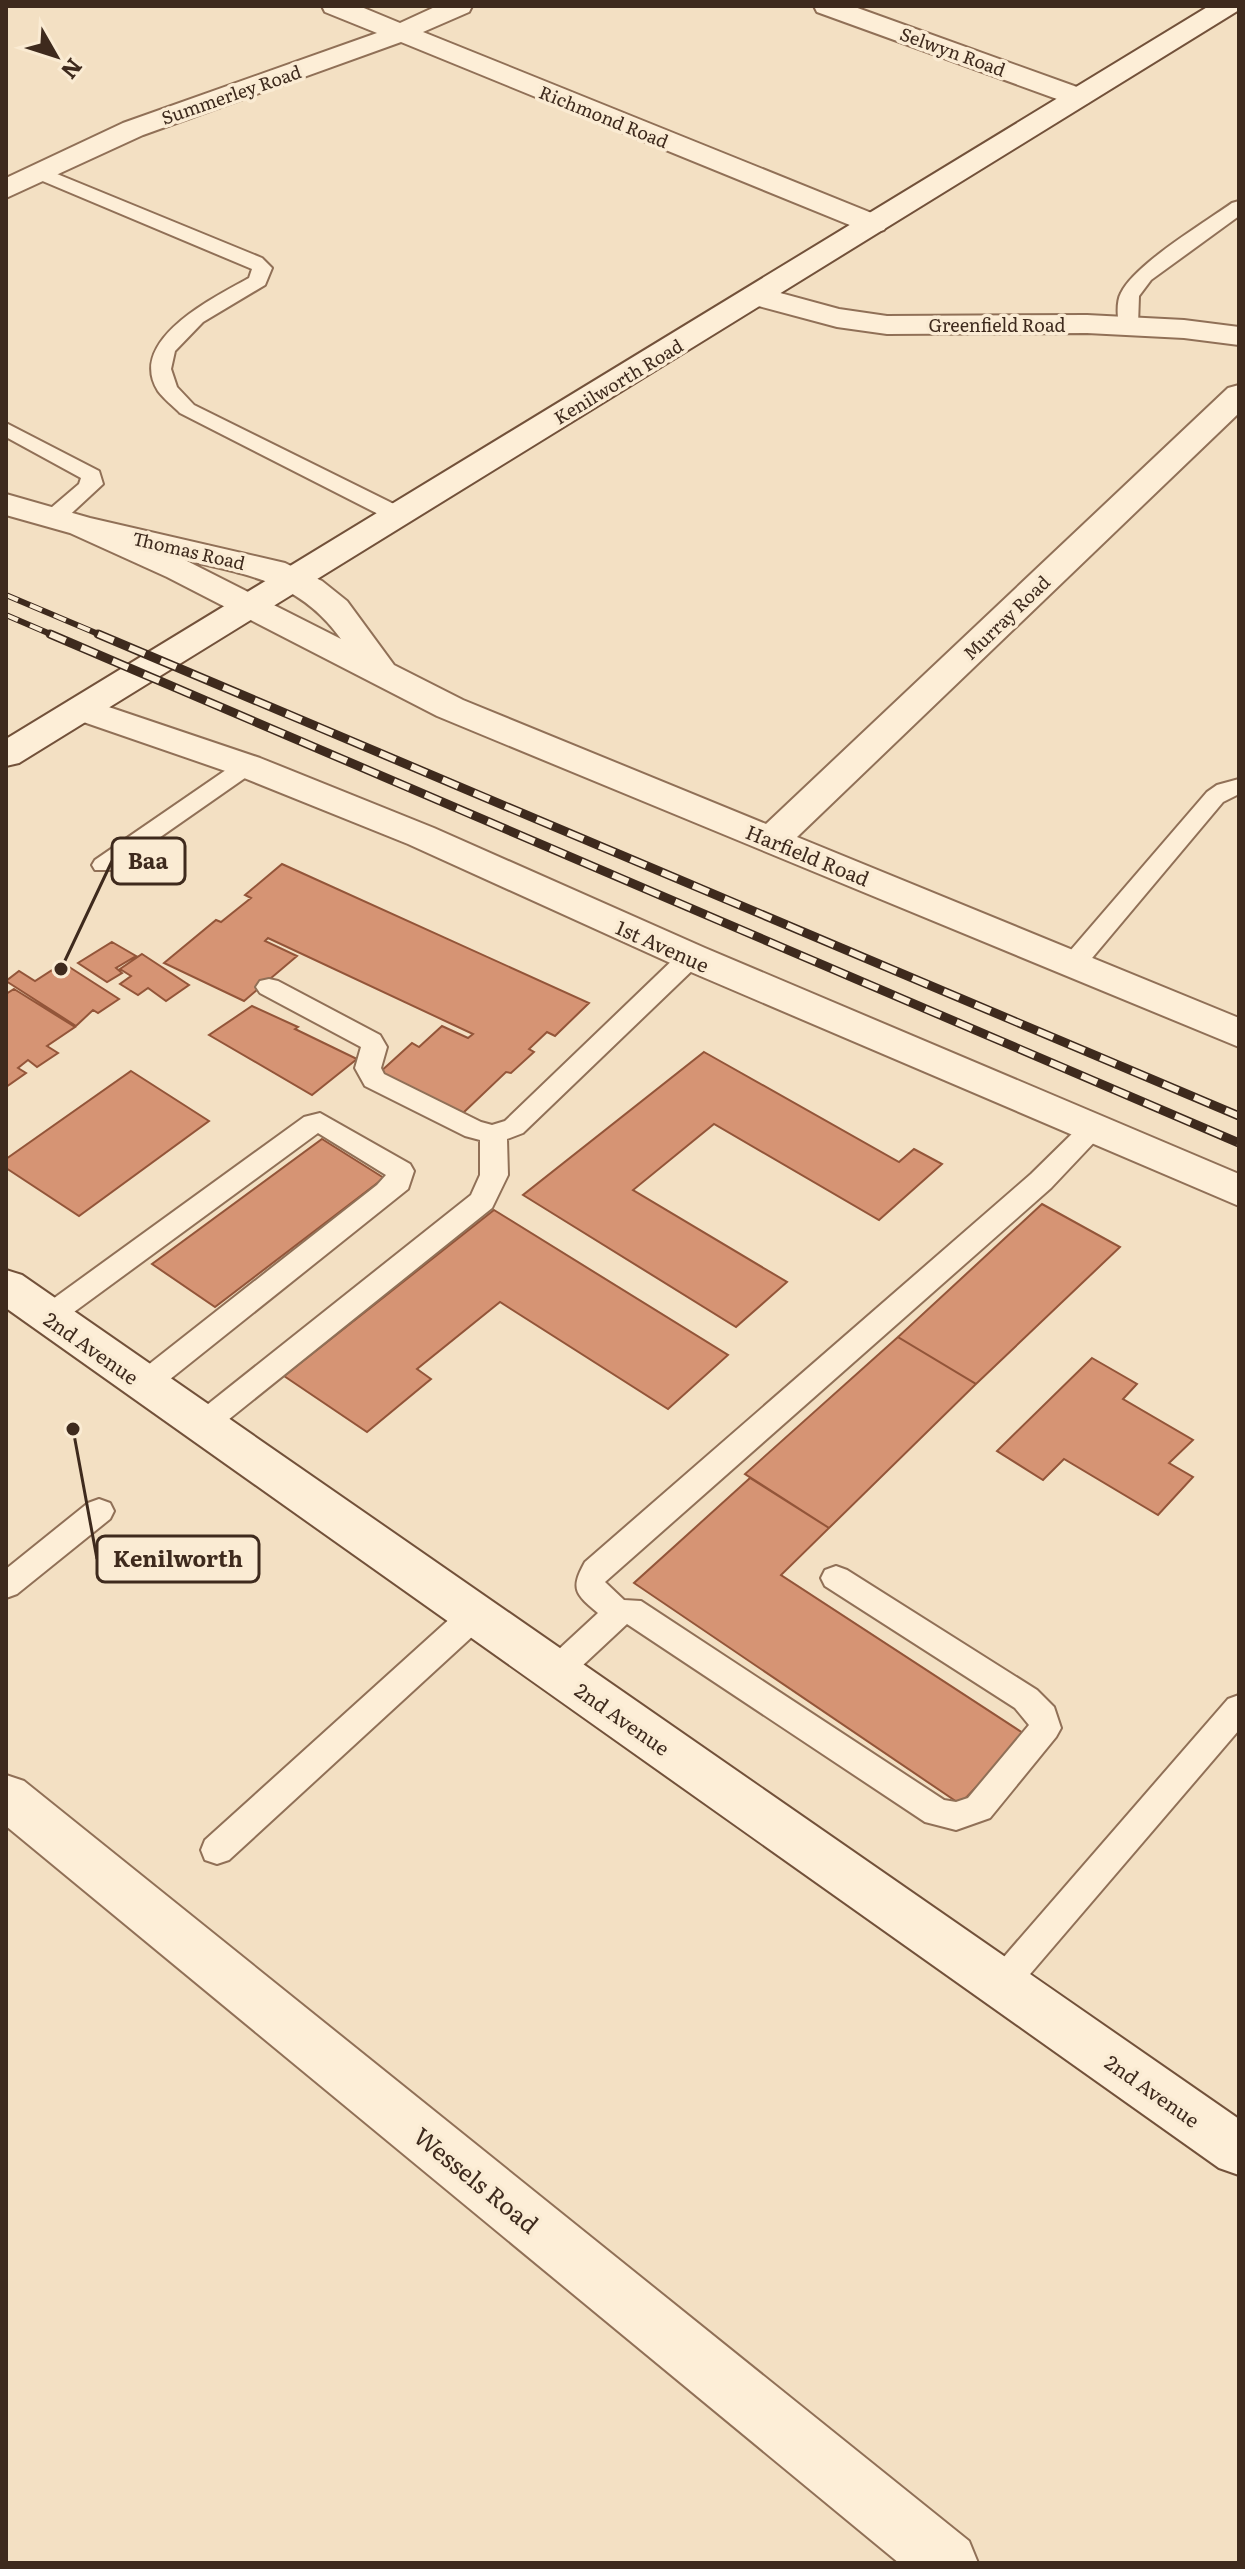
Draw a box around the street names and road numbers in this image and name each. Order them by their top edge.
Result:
street label: Selwyn Road [896,19,1010,83]
street label: Summerley Road [157,57,305,131]
street label: Richmond Road [535,78,673,154]
street label: Greenfield Road [928,311,1066,338]
street label: Kenilworth Road [548,332,688,430]
street label: Thomas Road [130,524,248,576]
street label: Murray Road [956,568,1056,666]
street label: Harfield Road [742,816,874,892]
street label: 1st Avenue [612,911,714,979]
street label: 2nd Avenue [38,1303,146,1391]
street label: 2nd Avenue [569,1674,677,1762]
street label: 2nd Avenue [1099,2046,1207,2134]
street label: Wessels Road [407,2118,547,2241]

